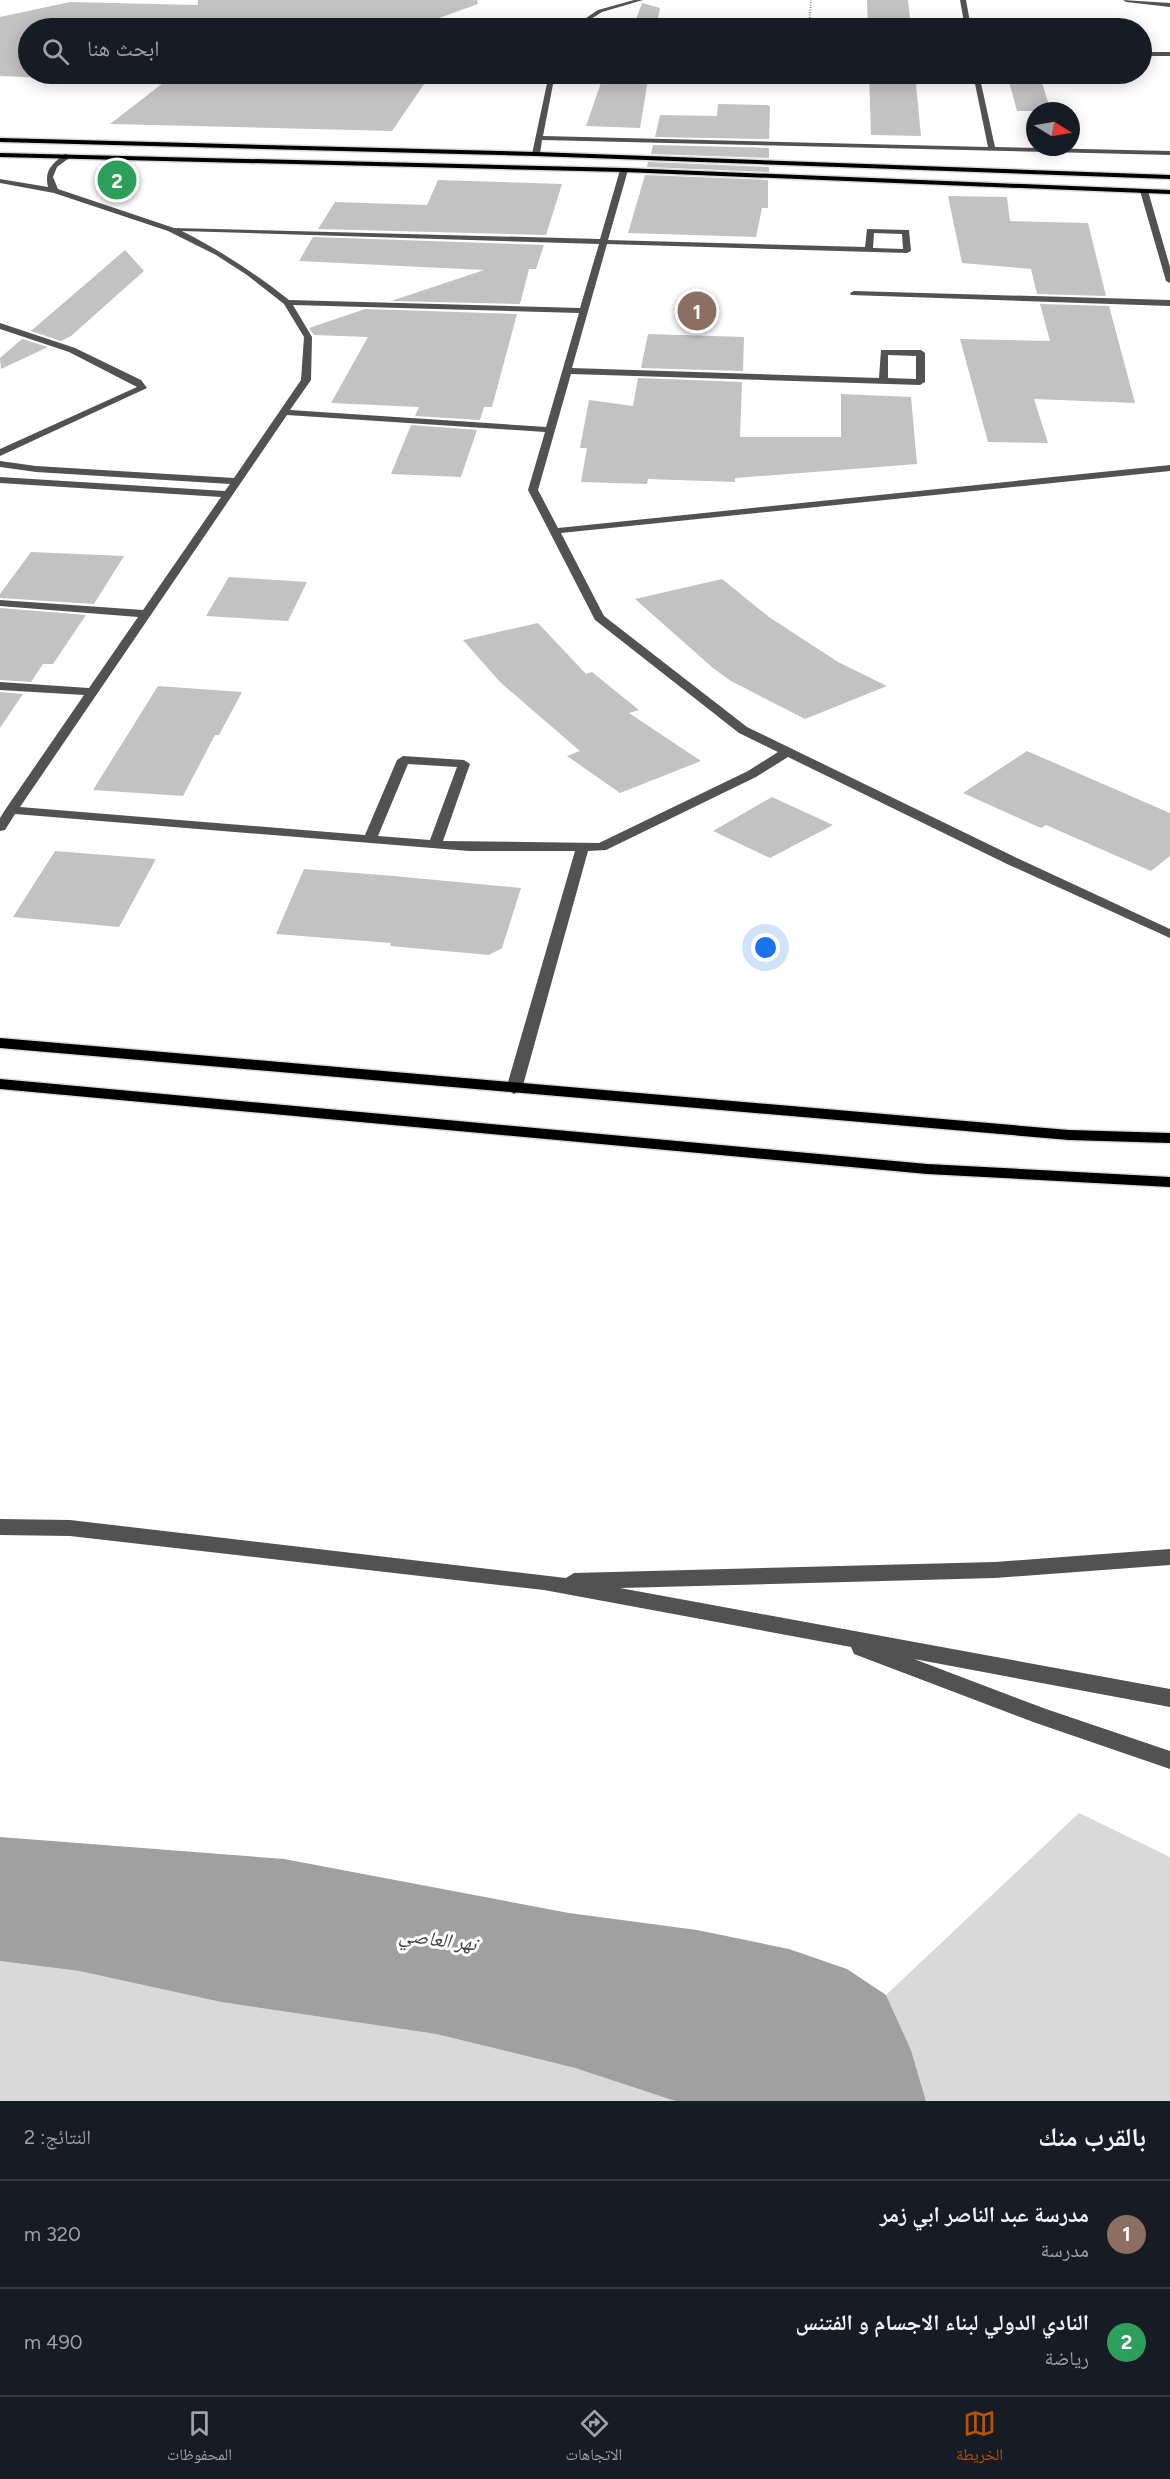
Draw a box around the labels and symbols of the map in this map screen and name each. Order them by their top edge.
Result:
north arrow [1026,102,1080,156]
pin: 2 [98,158,136,202]
pin: 1 [678,288,716,334]
your location [751,933,780,962]
water label: نهر العاصي [397,1922,481,1960]

